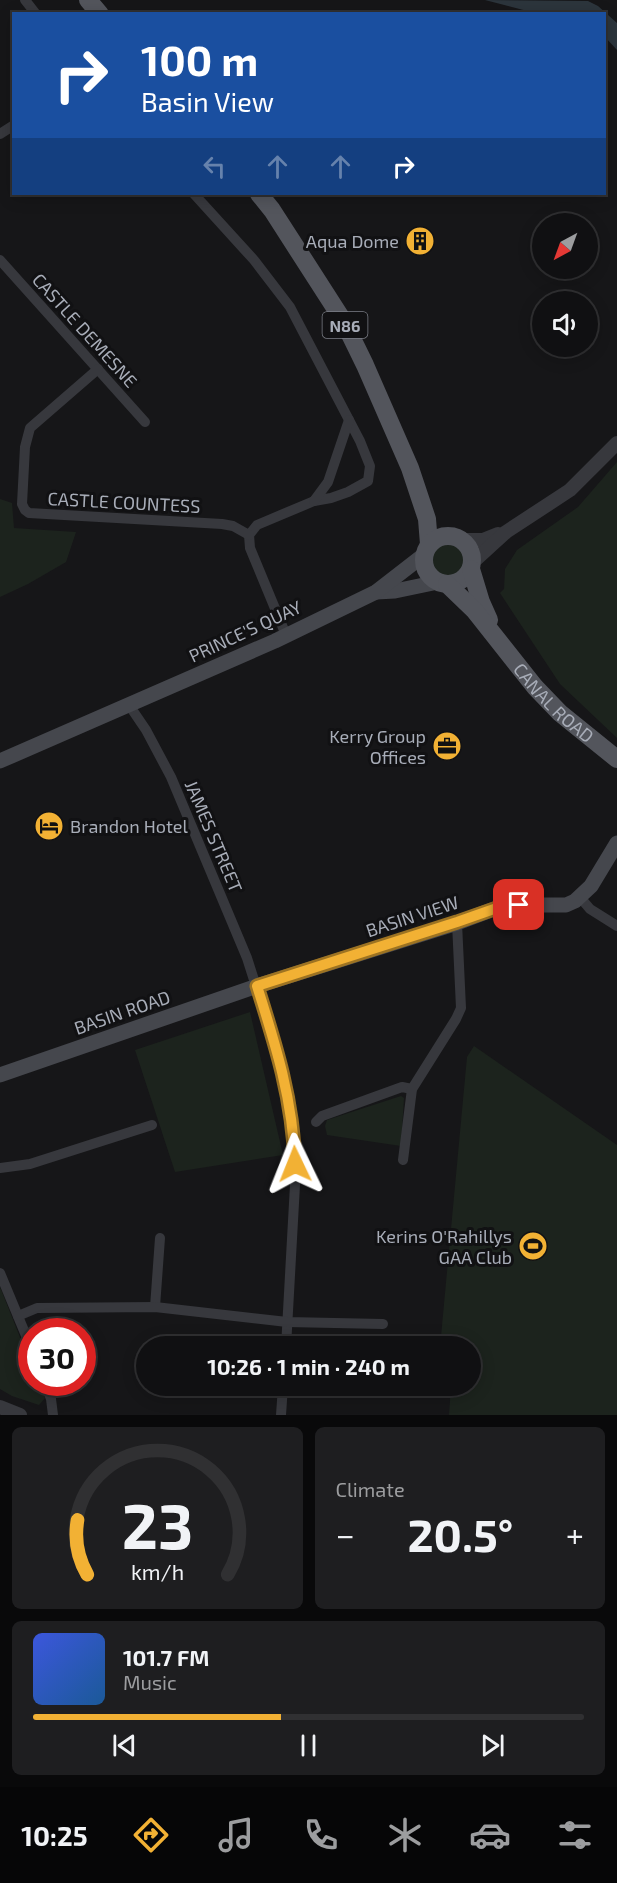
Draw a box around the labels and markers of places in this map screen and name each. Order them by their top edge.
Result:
building icon: Aqua Dome [404,225,436,257]
place label: Aqua Dome [306,230,399,252]
place label: Kerry Group Offices [329,725,426,768]
office icon: Kerry Group Offices [431,730,463,762]
hotel icon: Brandon Hotel [33,810,65,842]
place label: Brandon Hotel [70,815,188,837]
pin [493,879,544,930]
place label: Kerins O'Rahillys GAA Club [376,1225,512,1268]
sports icon: Kerins O'Rahillys GAA Club [517,1230,549,1262]

